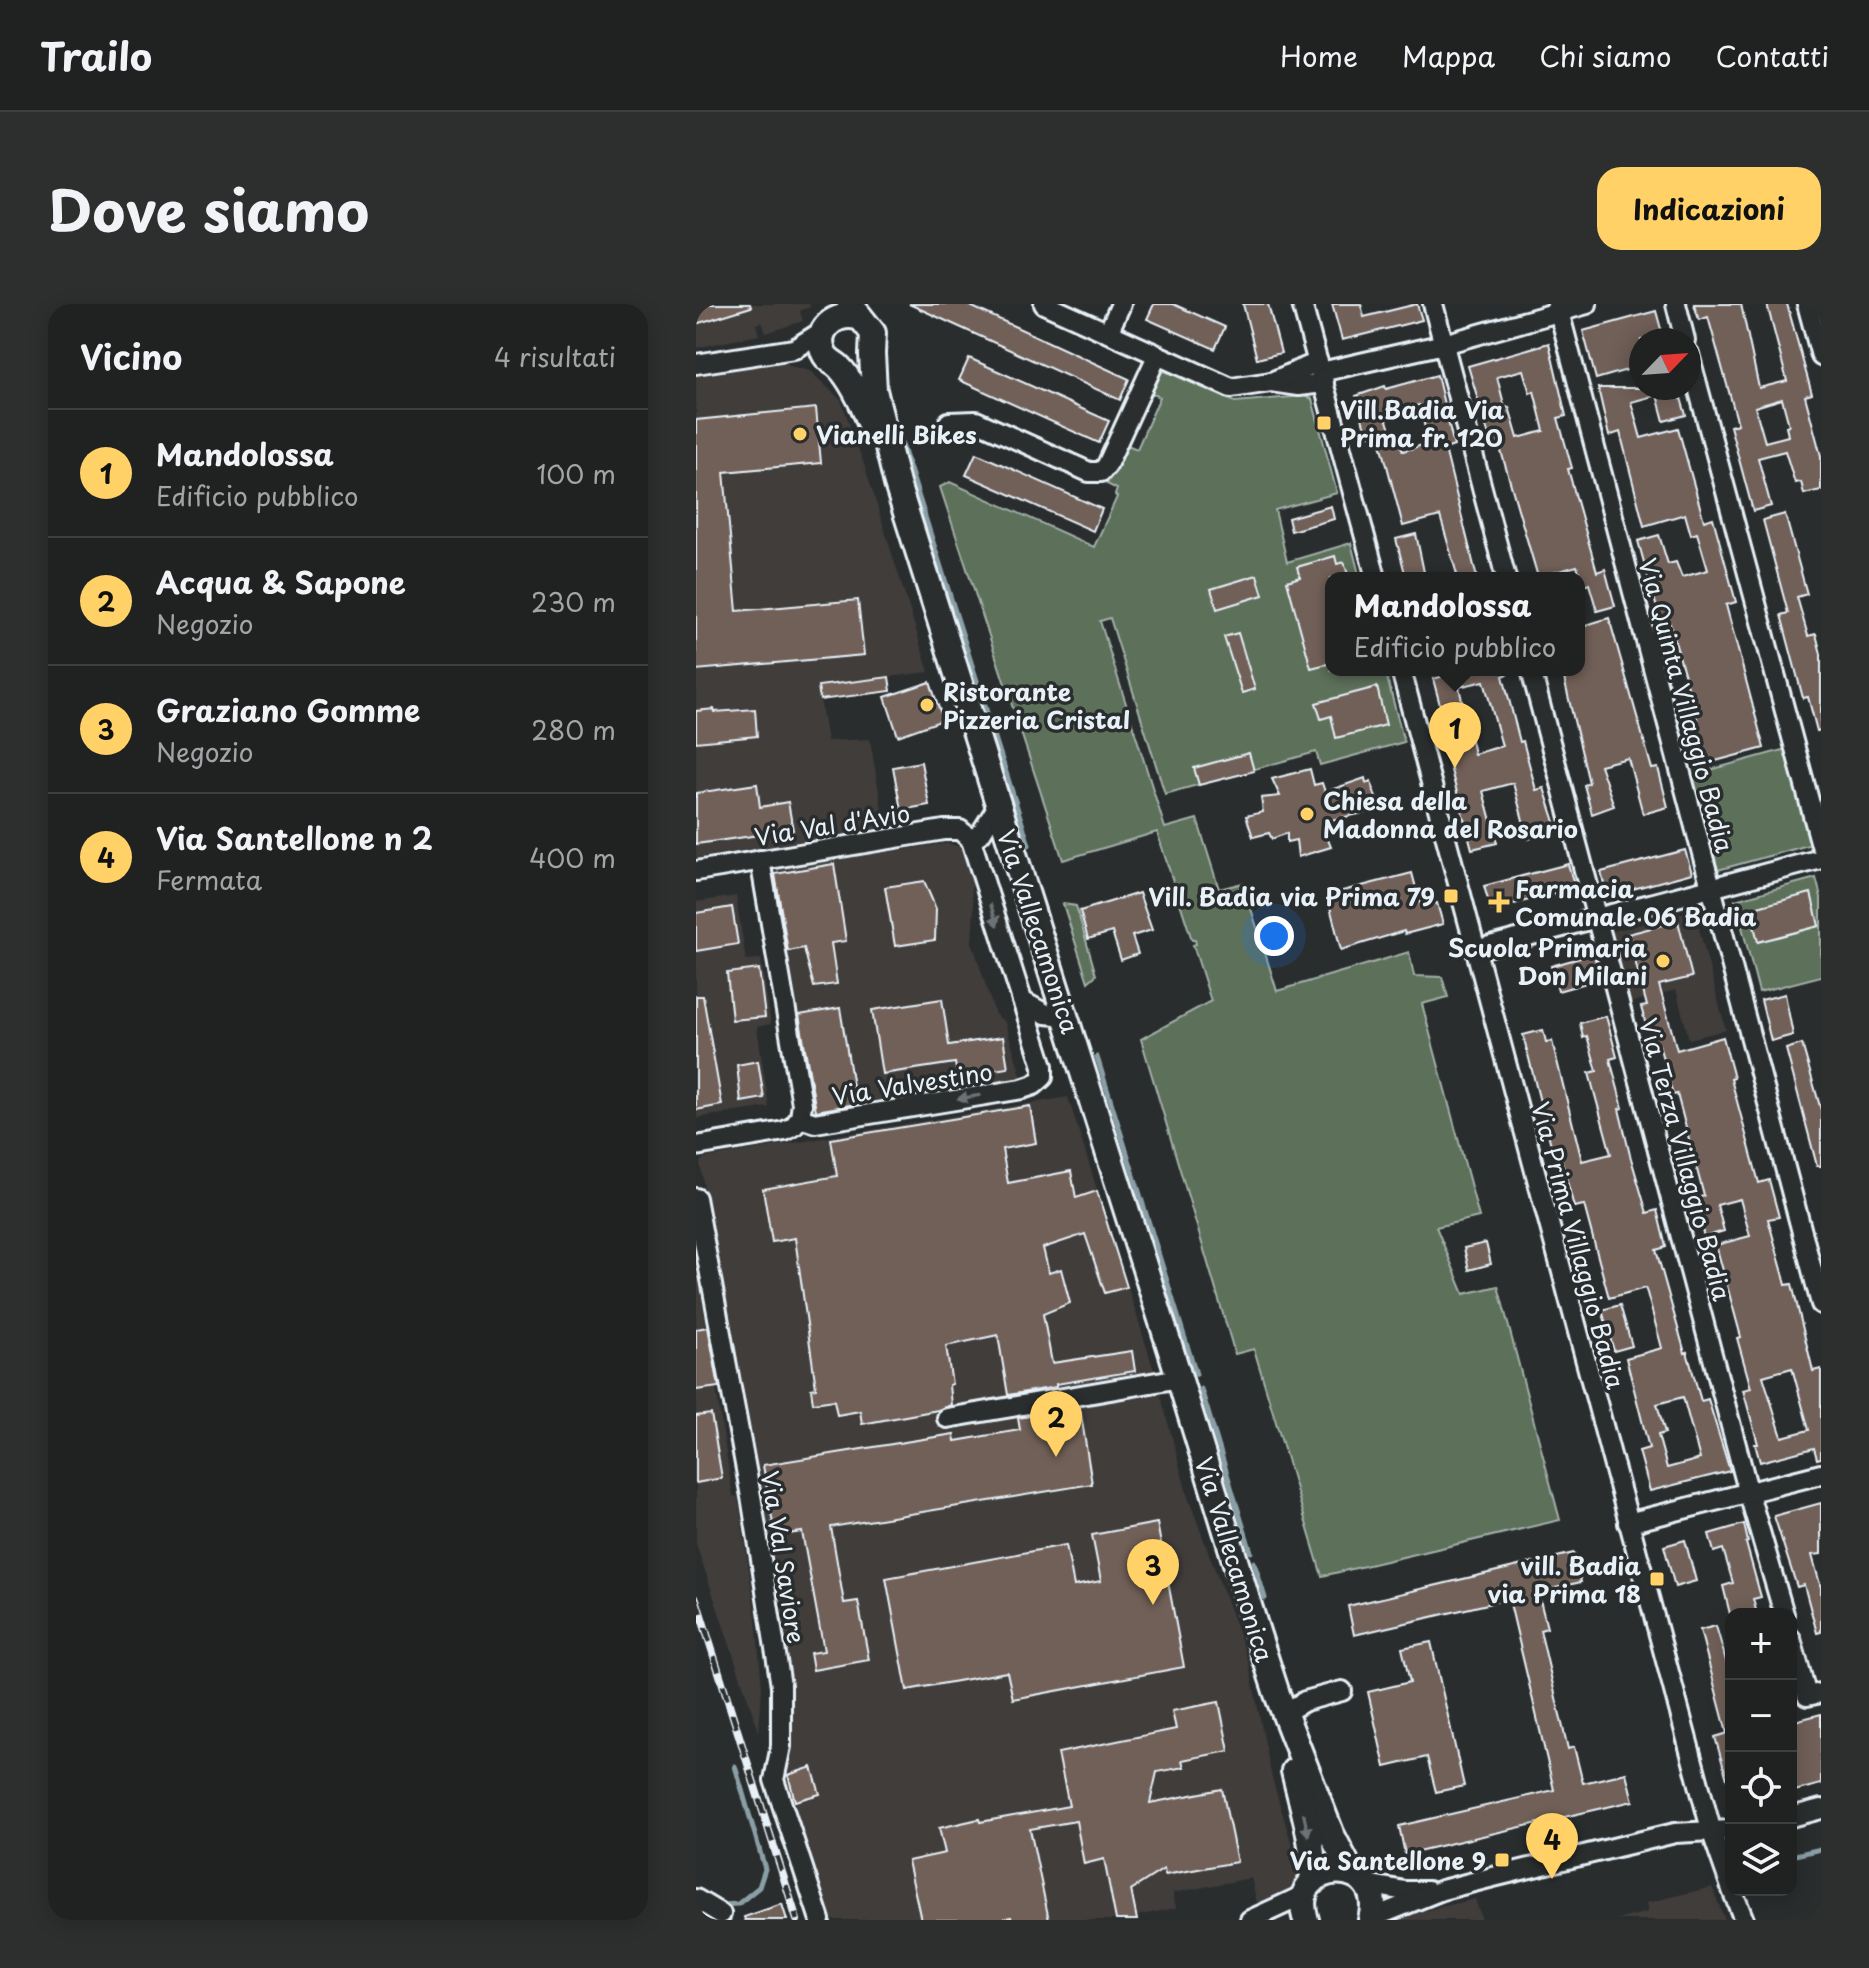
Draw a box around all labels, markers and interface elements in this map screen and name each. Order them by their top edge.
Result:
text: Trailo [40,27,152,84]
text: Home [1280,34,1358,77]
text: Mappa [1402,34,1495,77]
text: Chi siamo [1539,34,1672,77]
text: Contatti [1716,34,1829,77]
text: Dove siamo [48,166,369,251]
button: Indicazioni [1597,167,1821,250]
north arrow [1629,328,1701,400]
text: Vicino [80,330,182,382]
text: 4 risultati [494,337,616,376]
place label: Vill.Badia Via Prima fr. 120 [1340,391,1505,455]
marker: Vill.Badia Via Prima fr. 120 [1315,414,1333,432]
place label: Vianelli Bikes [816,416,977,452]
marker: Vianelli Bikes [791,425,809,443]
text: Mandolossa [156,431,334,476]
text: 1 [100,454,112,493]
text: 100 m [536,454,616,493]
text: Edificio pubblico [156,476,358,515]
street label: Via Quinta Villaggio Badia [1630,554,1744,856]
text: Acqua & Sapone [156,559,406,604]
popup [1325,572,1585,676]
text: 2 [97,582,115,621]
text: 230 m [531,582,616,621]
text: Mandolossa [1354,582,1532,627]
text: Negozio [156,604,254,643]
text: Edificio pubblico [1354,627,1556,666]
place label: Ristorante Pizzeria Cristal [943,673,1130,737]
text: Graziano Gomme [156,687,420,732]
marker: Ristorante Pizzeria Cristal [918,696,936,714]
pin: 1 [1429,702,1481,768]
text: 3 [97,710,115,749]
text: 280 m [531,710,616,749]
text: Negozio [156,732,254,771]
place label: Chiesa della Madonna del Rosario [1323,782,1578,846]
street label: Via Val d'Avio [752,794,912,854]
marker: Chiesa della Madonna del Rosario [1298,805,1316,823]
text: Via Santellone n 2 [156,815,433,860]
street label: Via Vallecamonica [989,824,1089,1038]
text: 4 [97,838,115,877]
text: 400 m [529,838,616,877]
text: Fermata [156,860,262,899]
place label: Farmacia Comunale 06 Badia [1515,870,1757,934]
place label: Vill. Badia via Prima 79 [1148,878,1435,914]
marker: Vill. Badia via Prima 79 [1442,887,1460,905]
marker: Farmacia Comunale 06 Badia [1490,893,1508,911]
one-way arrow [989,903,1001,927]
your location [1254,916,1294,956]
place label: Scuola Primaria Don Milani [1448,929,1647,993]
marker: Scuola Primaria Don Milani [1654,952,1672,970]
street label: Via Terza Villaggio Badia [1631,1014,1741,1304]
street label: Via Valvestino [829,1053,995,1113]
one-way arrow [956,1092,981,1104]
street label: Via Prima Villaggio Badia [1523,1097,1635,1393]
pin: 2 [1030,1391,1082,1457]
street label: Via Vallecamonica [1187,1452,1283,1666]
street label: Via Val Saviore [753,1468,815,1646]
pin: 3 [1127,1539,1179,1605]
place label: vill. Badia via Prima 18 [1488,1547,1641,1611]
marker: vill. Badia via Prima 18 [1648,1570,1666,1588]
map controls [1725,1608,1797,1896]
button: + [1725,1608,1797,1680]
button: − [1725,1680,1797,1752]
button: locate [1725,1752,1797,1824]
one-way arrow [1300,1813,1313,1838]
pin: 4 [1526,1813,1578,1879]
button: layers [1725,1824,1797,1896]
place label: Via Santellone 9 [1289,1842,1486,1878]
marker: Via Santellone 9 [1493,1851,1511,1869]

